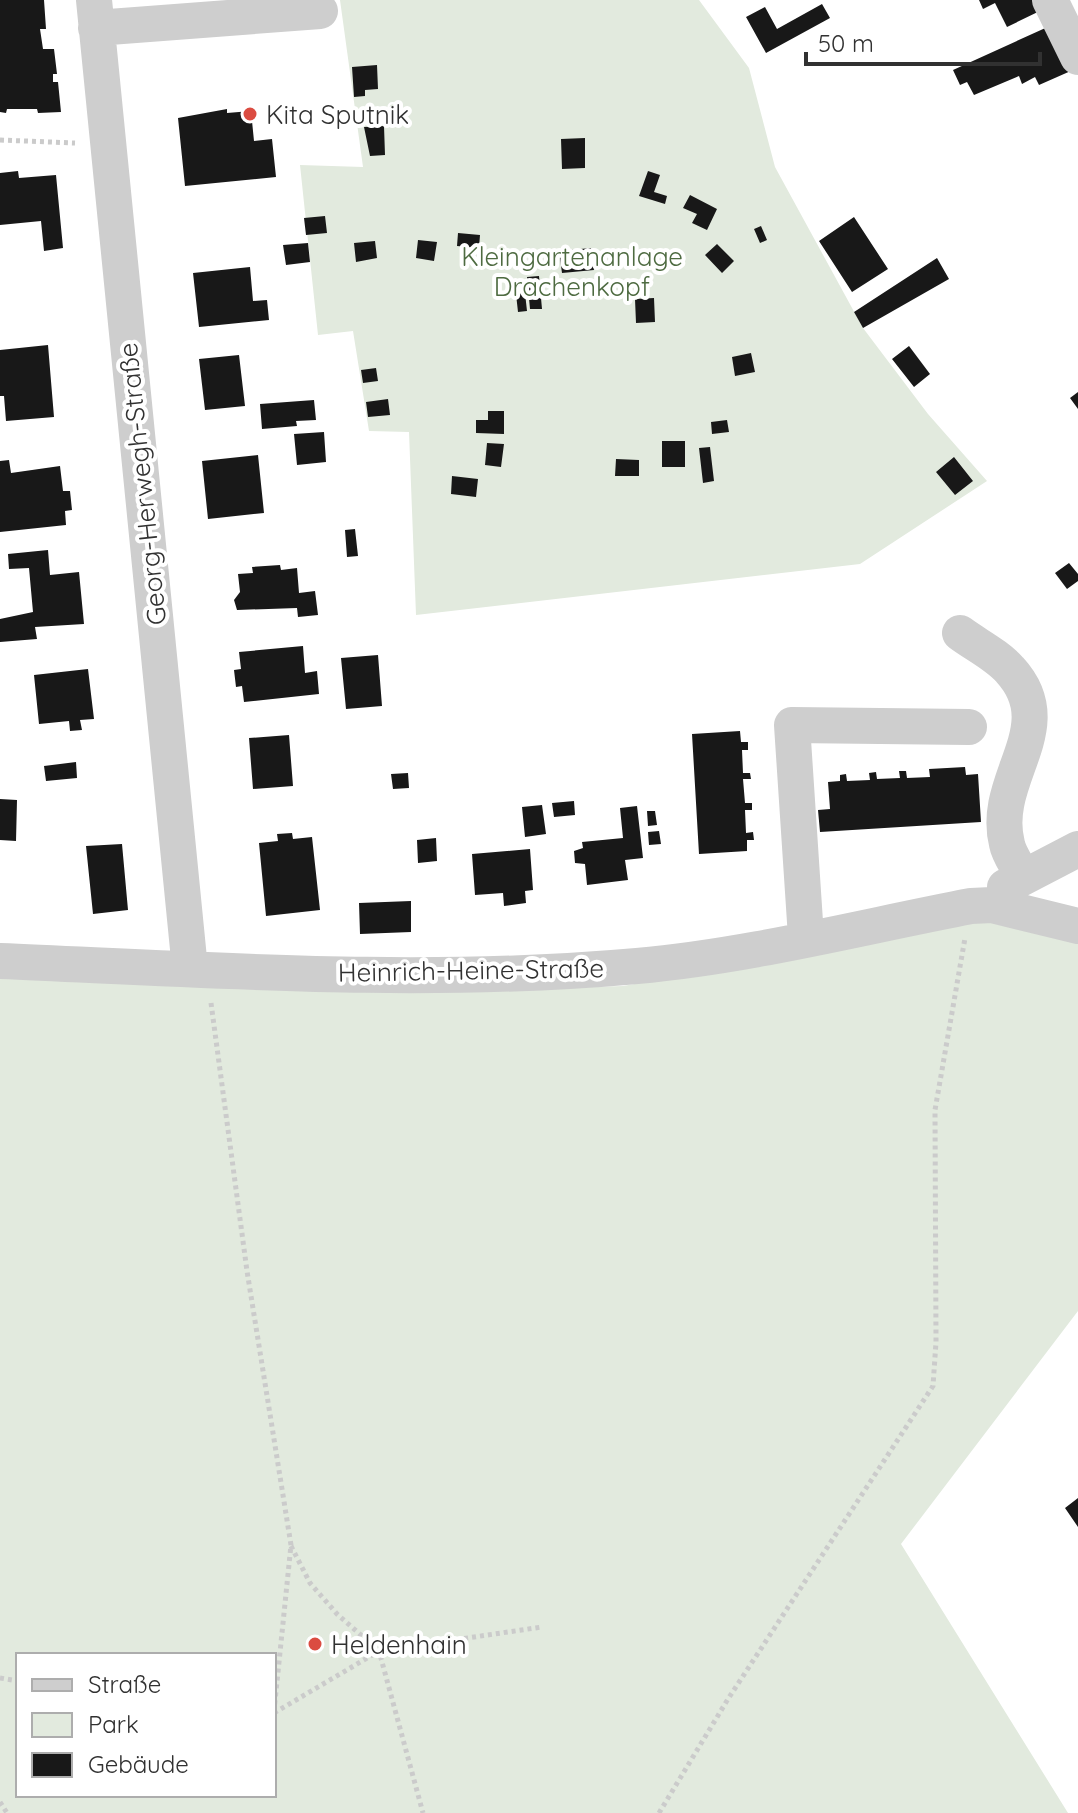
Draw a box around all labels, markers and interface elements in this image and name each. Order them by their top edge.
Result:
scale bar [806,16,1040,66]
text: 50 m [818,28,874,58]
place label: Kita Sputnik [266,98,409,131]
marker: Kita Sputnik [241,105,259,123]
park label: Kleingartenanlage Drachenkopf [461,240,683,303]
street label: Georg-Herwegh-Straße [111,341,173,627]
street label: Heinrich-Heine-Straße [338,951,604,989]
place label: Heldenhain [331,1628,467,1661]
marker: Heldenhain [306,1635,324,1653]
legend [16,1653,276,1797]
text: Straße [88,1669,161,1699]
text: Park [88,1709,139,1739]
text: Gebäude [88,1749,189,1779]

